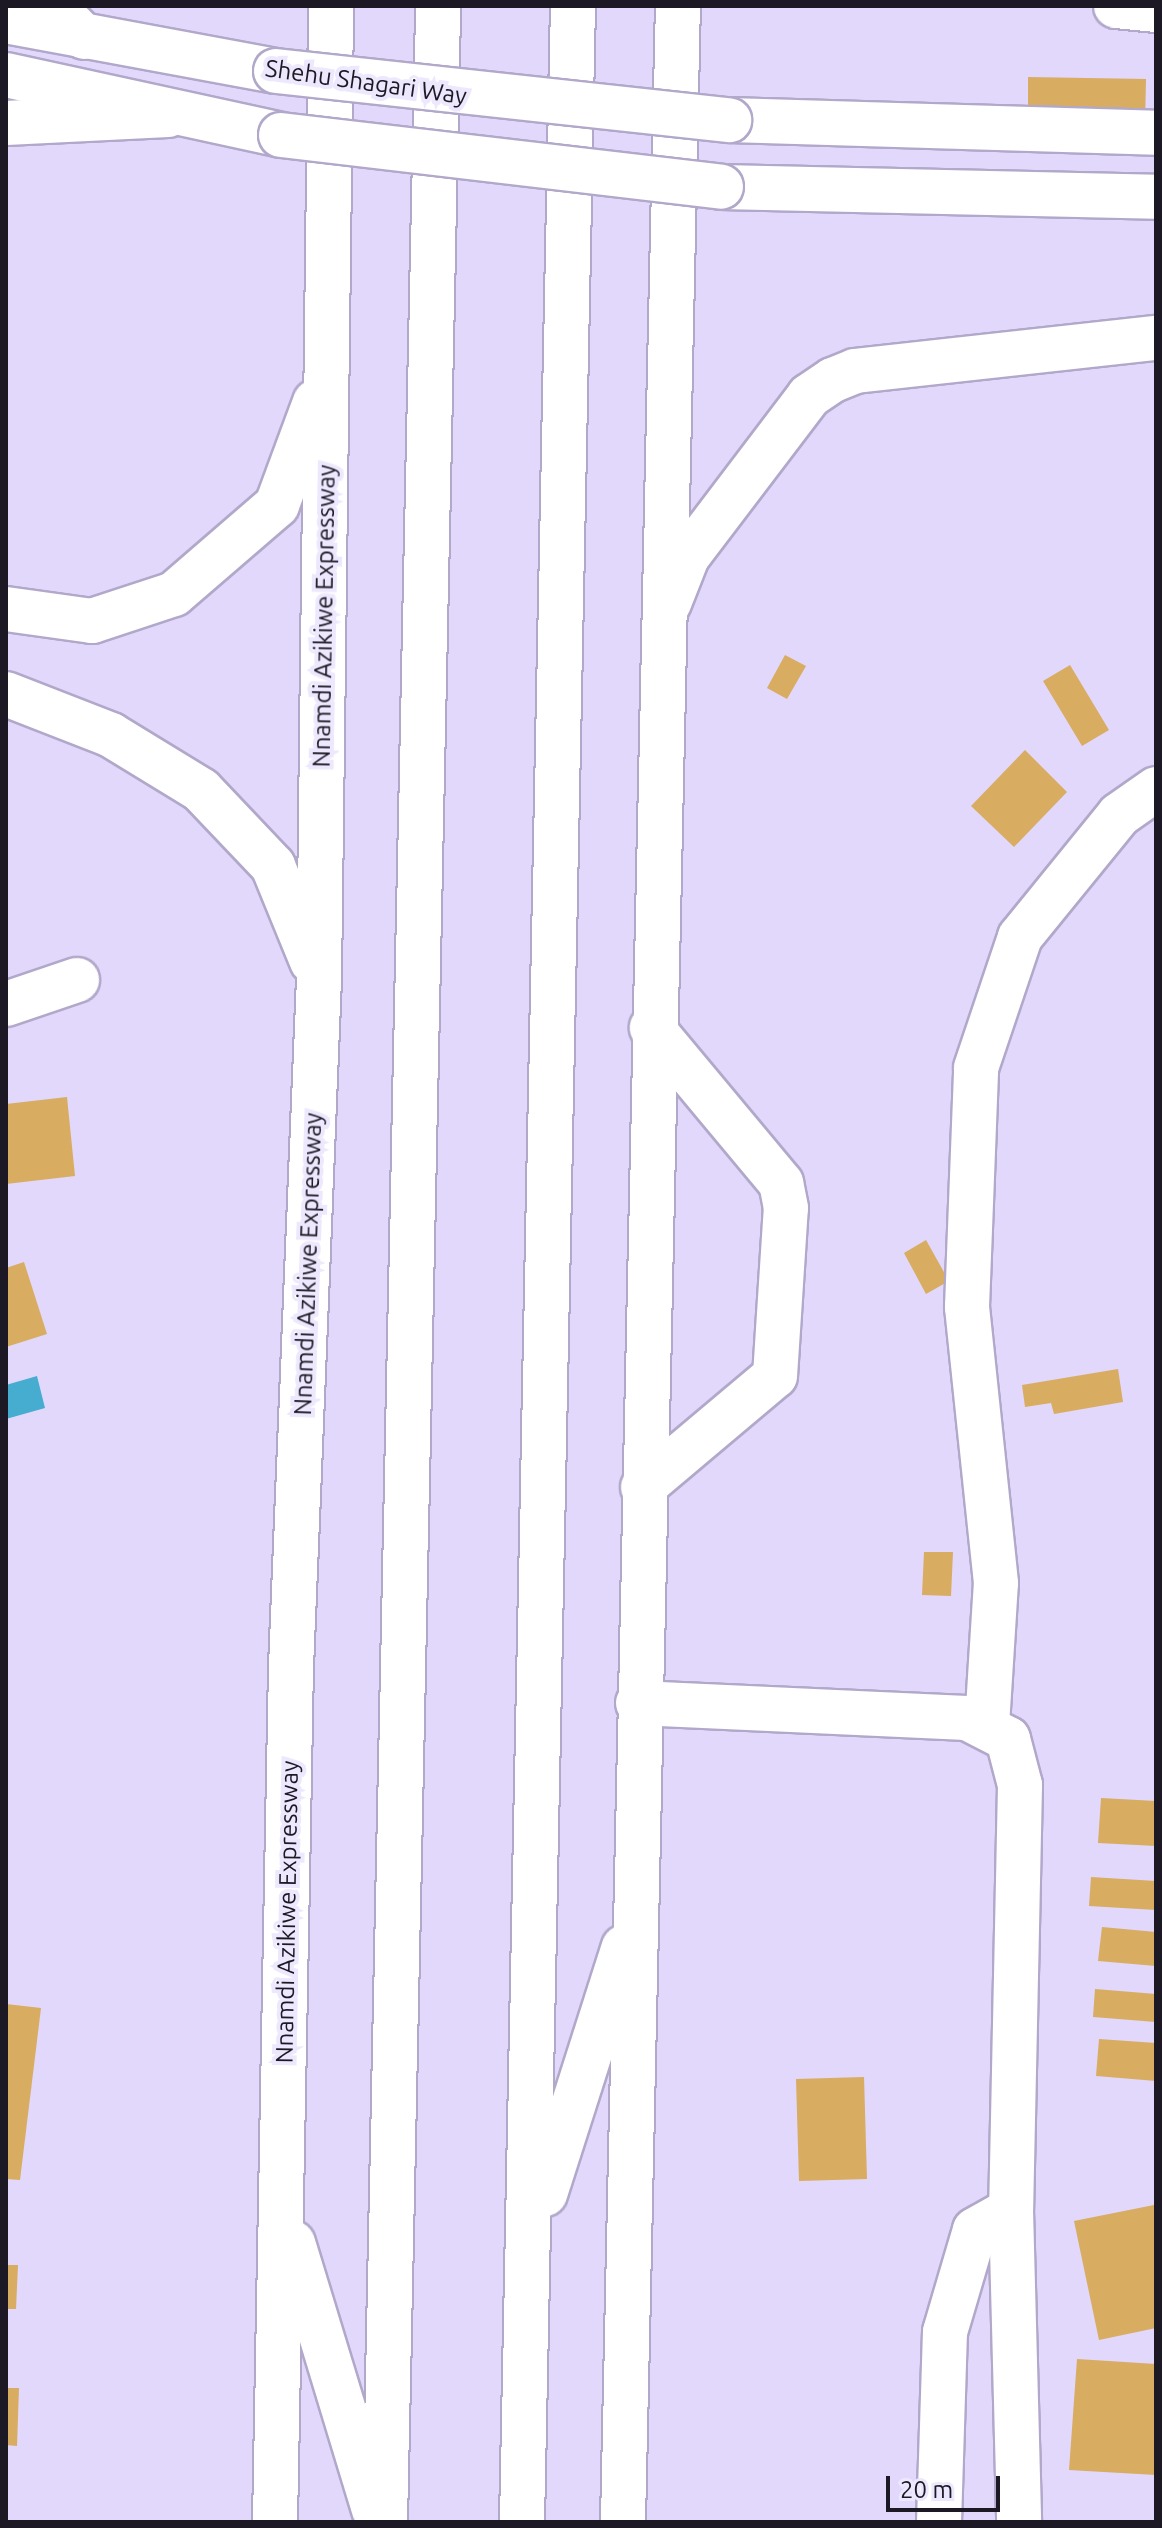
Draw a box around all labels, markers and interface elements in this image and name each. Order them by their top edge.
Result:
street label: Shehu Shagari Way [263,54,469,110]
street label: Nnamdi Azikiwe Expressway [307,464,341,768]
street label: Nnamdi Azikiwe Expressway [288,1112,328,1416]
street label: Nnamdi Azikiwe Expressway [270,1760,304,2064]
scale bar [890,2460,1004,2510]
text: 20 m [900,2476,953,2503]

